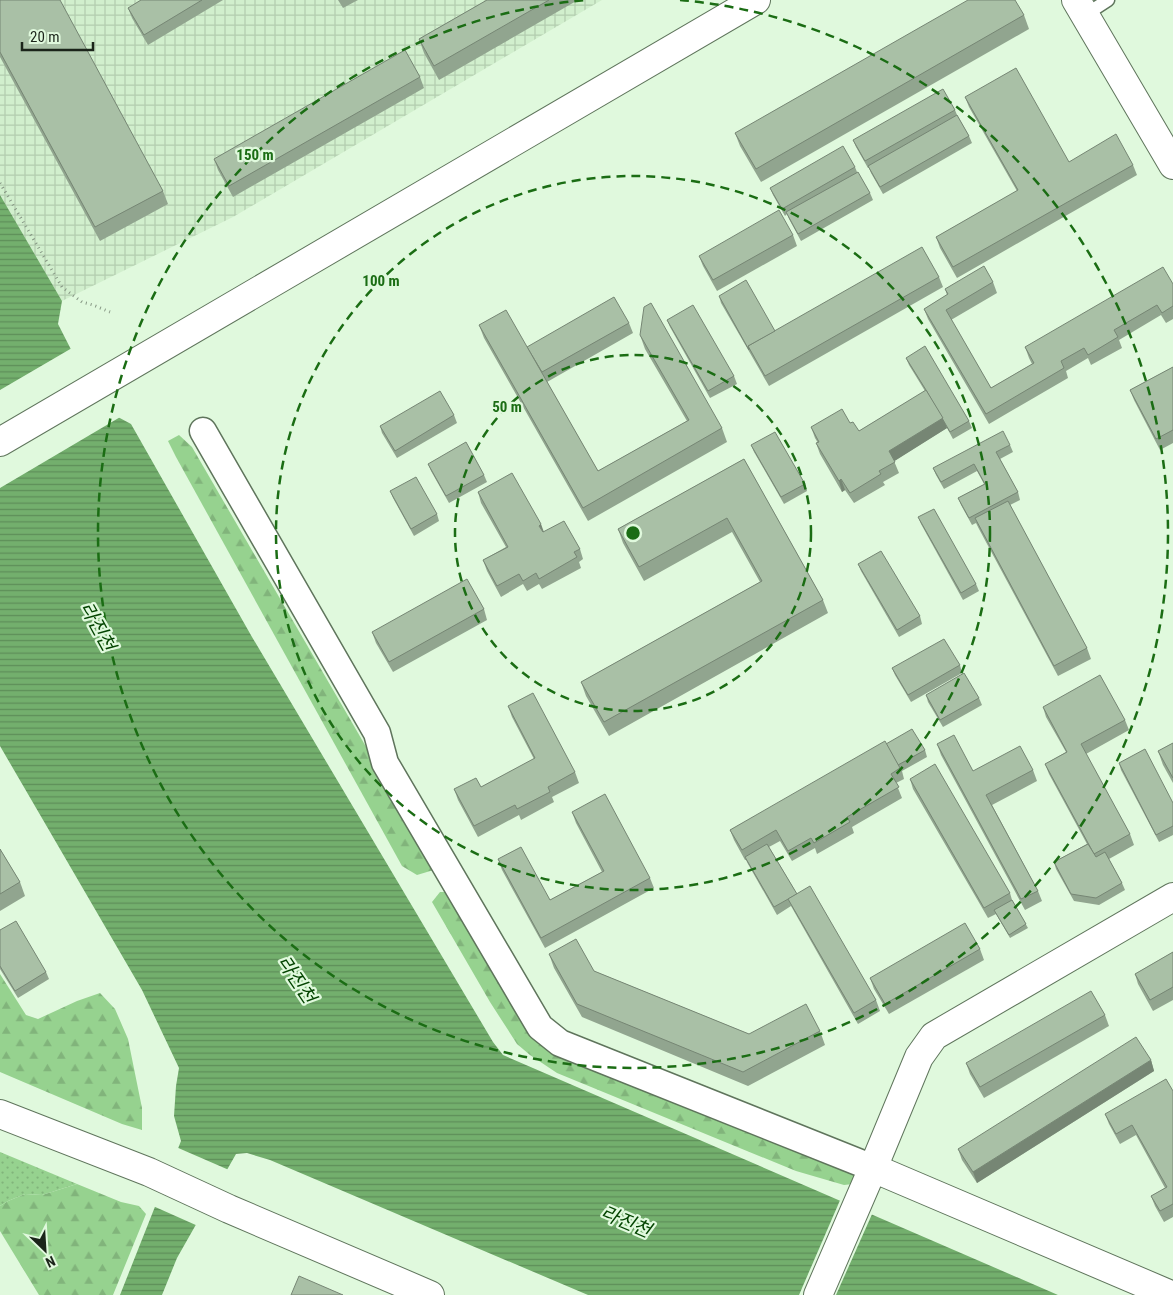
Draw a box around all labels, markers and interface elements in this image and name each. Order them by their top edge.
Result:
scale bar [22,20,94,52]
text: 20 m [30,28,60,46]
text: 150 m [236,146,274,164]
text: 100 m [362,272,400,290]
text: 50 m [492,398,522,416]
centre of rings [624,524,642,542]
water label: 라진천 [75,598,121,656]
water label: 라진천 [272,951,322,1009]
water label: 라진천 [597,1201,656,1243]
north arrow [20,1225,70,1275]
text: N [43,1253,58,1271]

